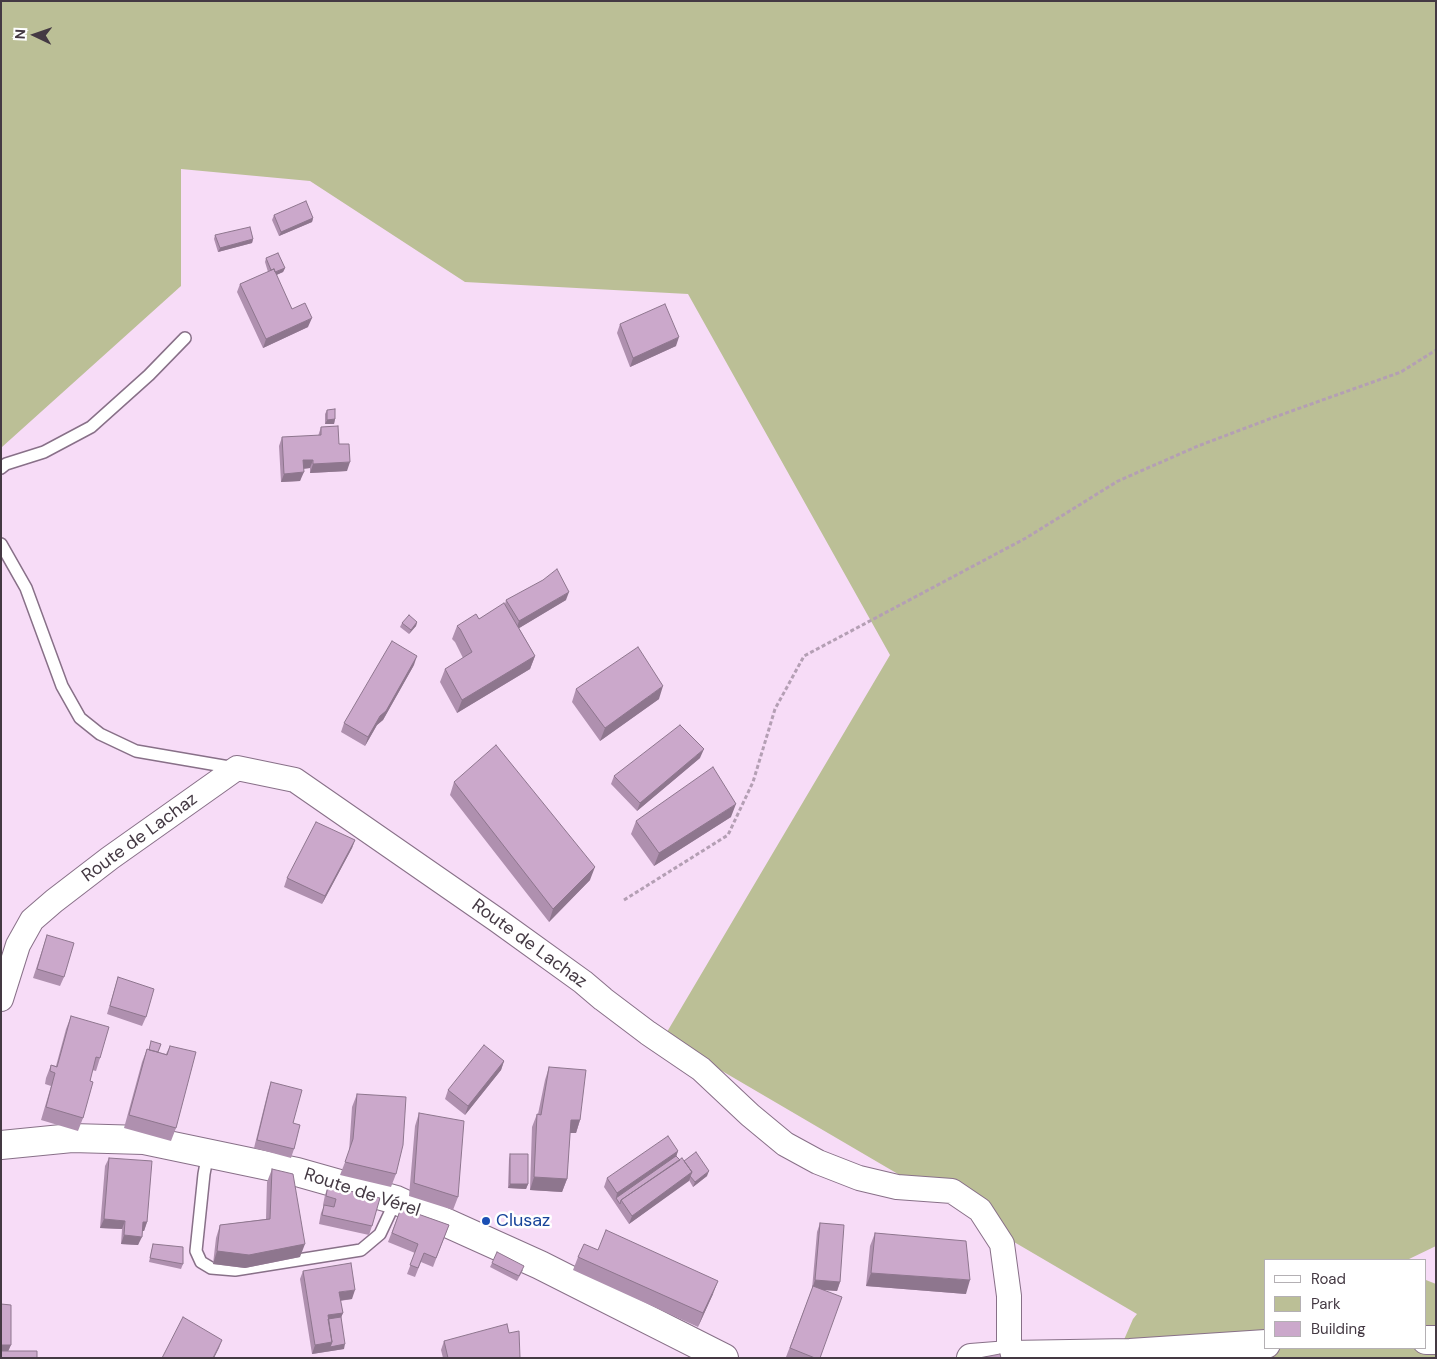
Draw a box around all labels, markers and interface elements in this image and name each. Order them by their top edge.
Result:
north arrow [10,10,60,60]
text: N [11,29,29,40]
street label: Route de Lachaz [78,789,202,887]
street label: Route de Lachaz [467,895,591,993]
street label: Route de Vérel [301,1164,423,1222]
place label: Clusaz [496,1210,550,1232]
marker: Clusaz [480,1215,492,1227]
legend [1264,1259,1427,1349]
text: Road [1311,1269,1346,1289]
text: Park [1311,1294,1341,1314]
text: Building [1311,1319,1366,1339]

